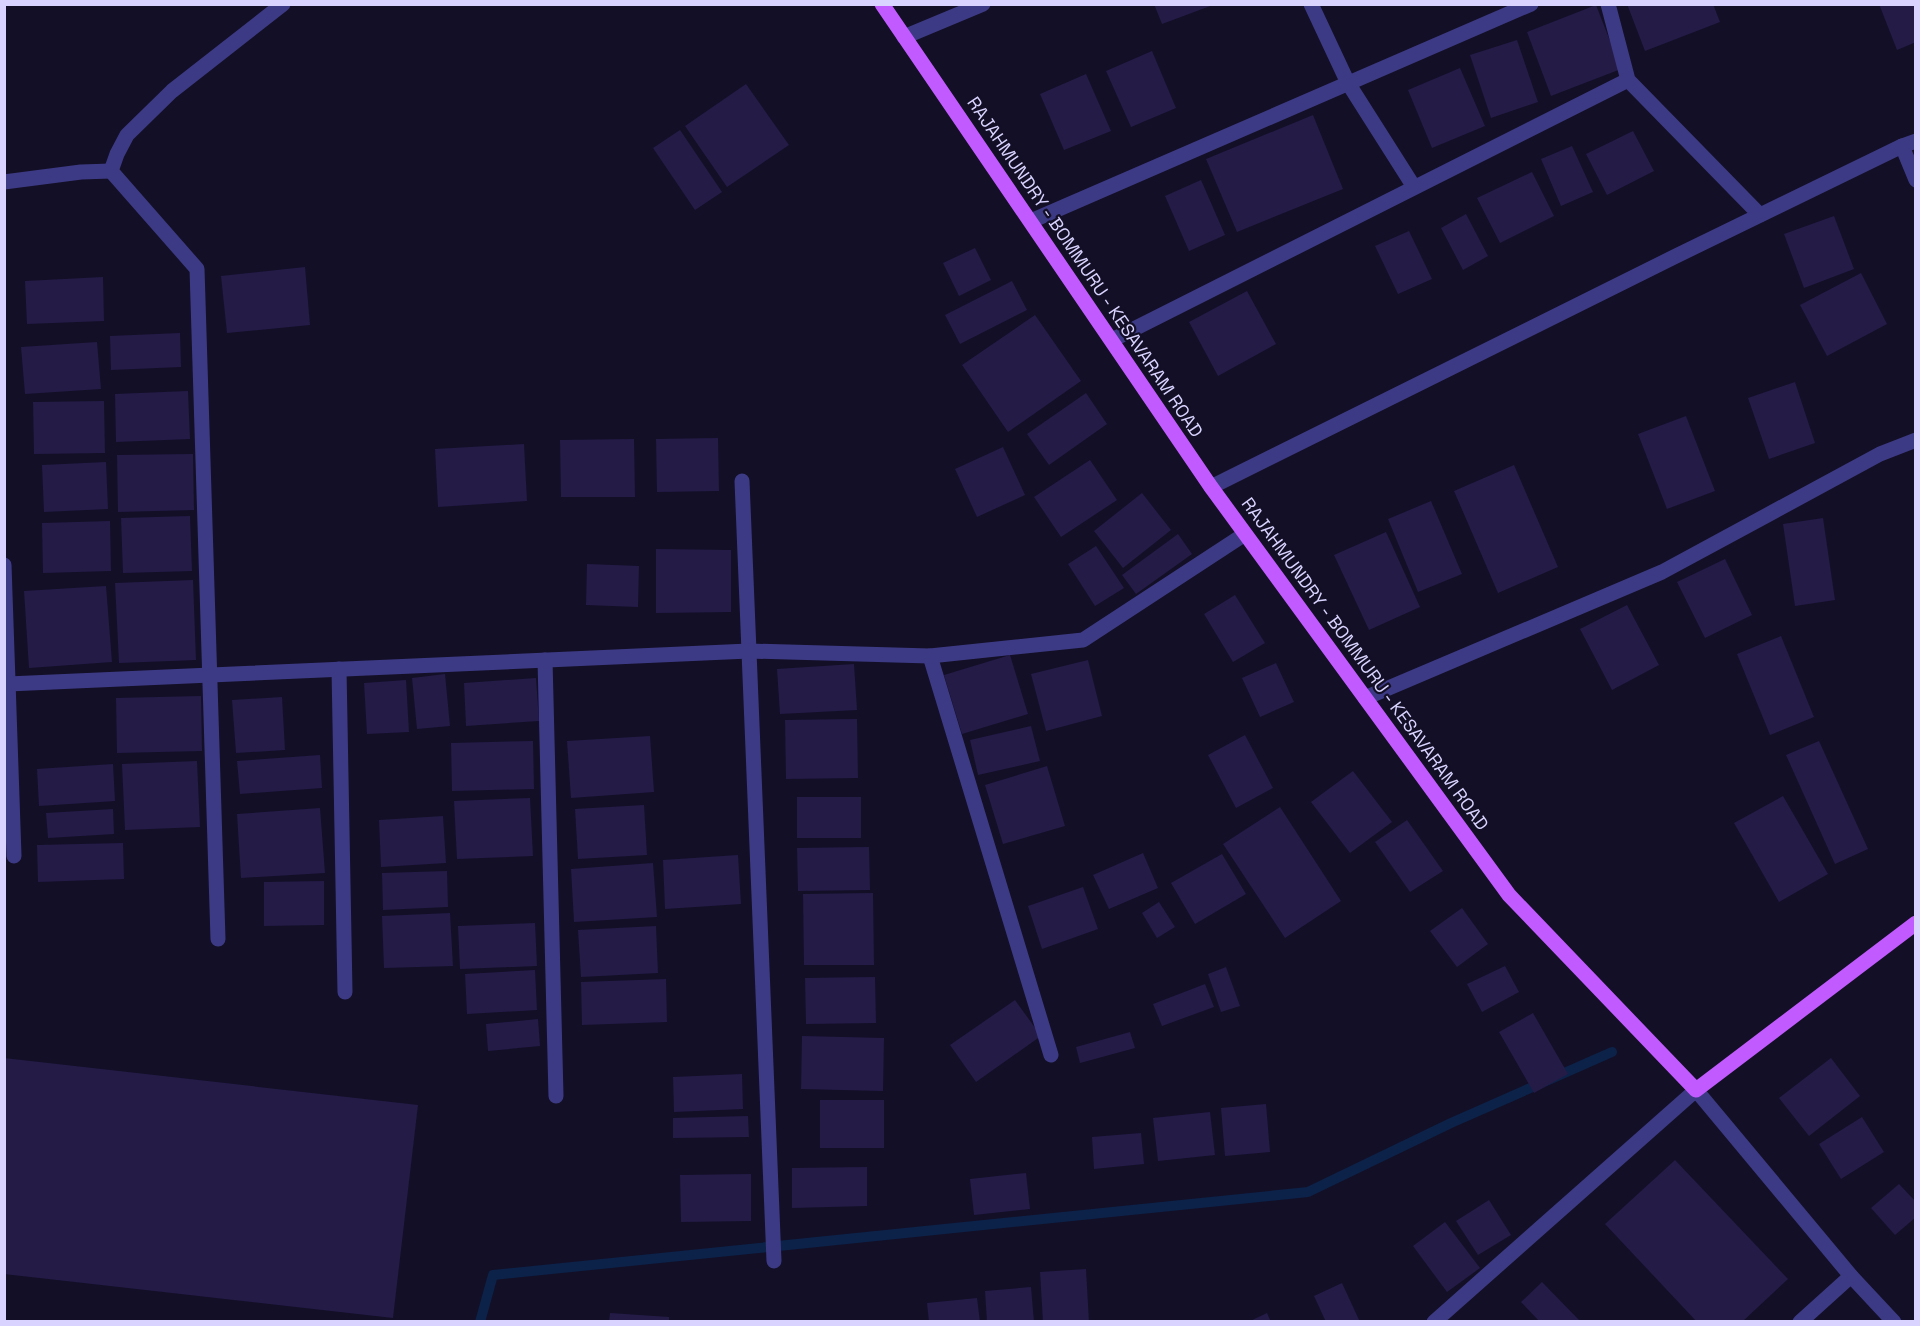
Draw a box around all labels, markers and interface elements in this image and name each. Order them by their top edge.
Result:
street label: RAJAHMUNDRY - BOMMURU - KESAVARAM ROAD [962,92,1208,441]
street label: RAJAHMUNDRY - BOMMURU - KESAVARAM ROAD [1237,493,1494,835]

